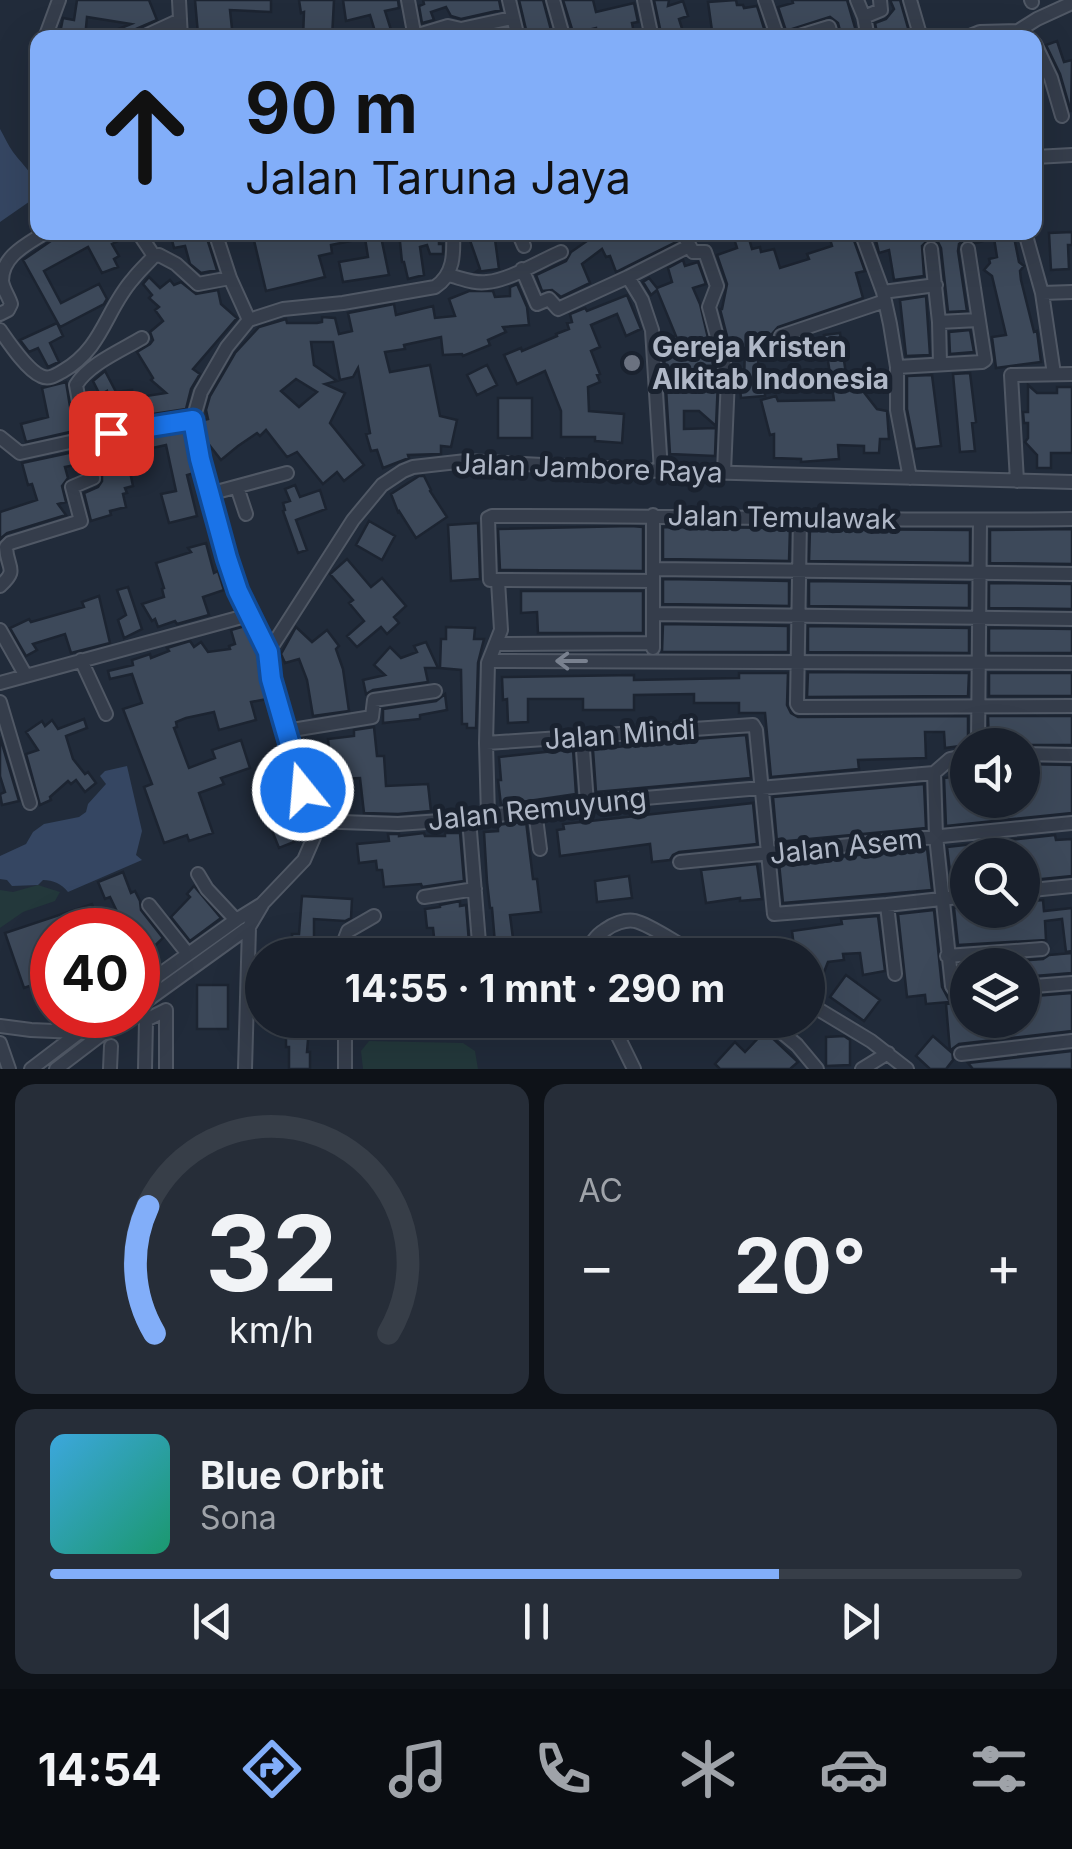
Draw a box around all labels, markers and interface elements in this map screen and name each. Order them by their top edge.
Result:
text: 90 m [245,65,418,150]
icon: ahead [80,70,210,200]
text: Jalan Taruna Jaya [245,150,631,205]
place label: Gereja Kristen Alkitab Indonesia [652,330,889,396]
marker: Gereja Kristen Alkitab Indonesia [621,352,643,374]
pin [69,391,154,476]
icon: arrive [84,406,139,461]
street label: Jalan Jambore Raya [455,446,723,490]
street label: Jalan Temulawak [668,498,896,536]
one-way arrow [556,651,588,670]
street label: Jalan Mindi [543,712,697,756]
map controls [950,728,1040,1038]
button: sound [950,728,1040,818]
position arrow [251,738,355,842]
street label: Jalan Remuyung [426,781,648,837]
street label: Jalan Asem [768,821,924,871]
button: search [950,838,1040,928]
speed limit sign: 40 [30,908,160,1038]
button: layers [950,948,1040,1038]
text: 14:55 · 1 mnt · 290 m [345,965,725,1011]
text: AC [579,1171,623,1210]
text: 32 [205,1190,338,1316]
text: 20° [734,1220,866,1311]
text: − [579,1233,615,1299]
text: + [986,1233,1022,1299]
text: km/h [229,1308,314,1352]
text: Blue Orbit [200,1452,384,1498]
text: Sona [200,1498,277,1537]
icon: previous [185,1594,240,1649]
icon: pause [509,1594,564,1649]
icon: next [833,1594,888,1649]
icon: directions [237,1734,307,1804]
icon: music [383,1734,453,1804]
icon: phone [528,1734,598,1804]
icon: climate [673,1734,743,1804]
icon: car [819,1734,889,1804]
icon: filters [964,1734,1034,1804]
text: 14:54 [38,1742,162,1797]

